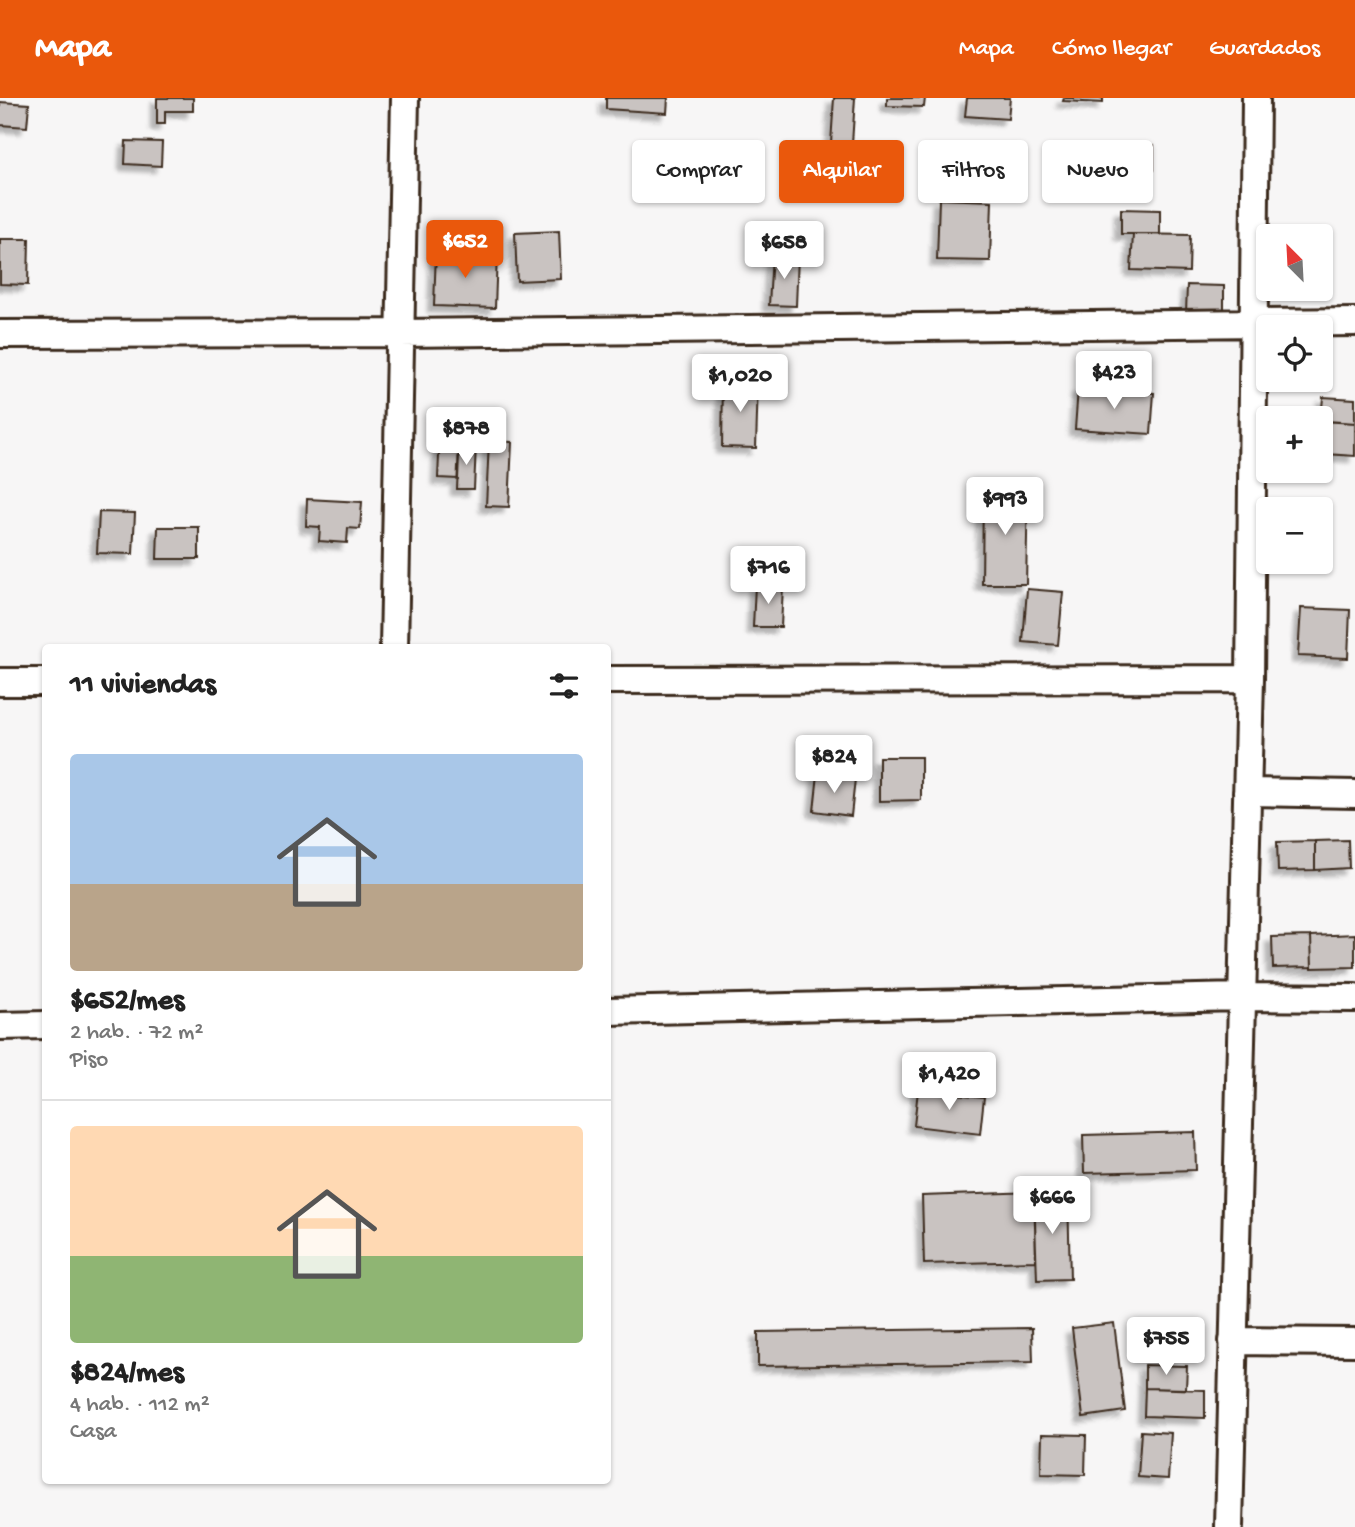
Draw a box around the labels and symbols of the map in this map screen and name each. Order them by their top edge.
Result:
pin: $652 [424,220,506,280]
pin: $658 [743,222,825,281]
north arrow [1256,224,1334,301]
pin: $423 [1073,352,1155,411]
pin: $1,020 [683,354,797,414]
pin: $878 [425,408,507,467]
pin: $993 [964,478,1046,537]
pin: $716 [727,546,809,606]
pin: $824 [793,736,875,795]
pin: $1,420 [892,1052,1006,1112]
pin: $666 [1011,1176,1093,1236]
pin: $755 [1125,1318,1207,1377]

